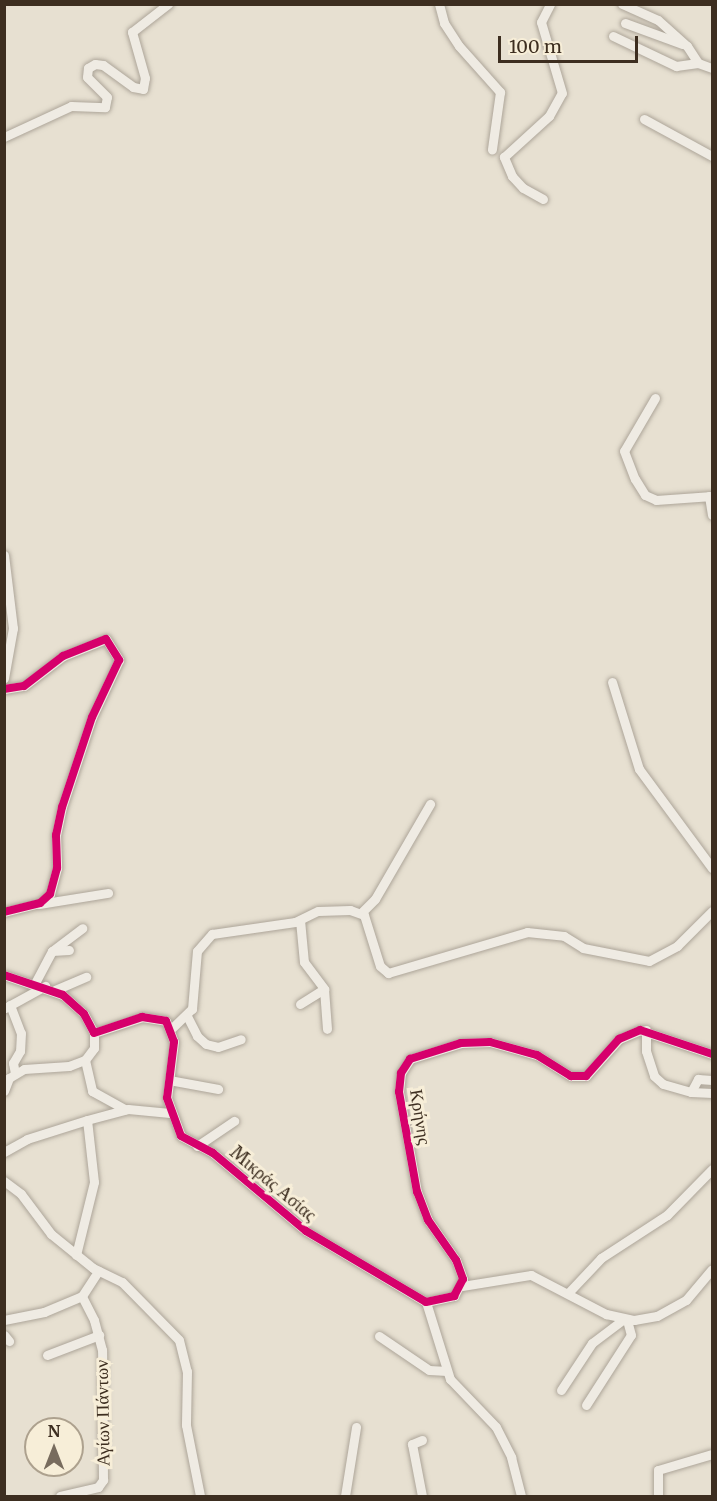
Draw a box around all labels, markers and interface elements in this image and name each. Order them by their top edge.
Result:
scale bar [501,24,640,62]
text: 100 m [509,35,562,58]
street label: Κρήνης [405,1088,435,1146]
street label: Μικράς Ασίας [226,1142,320,1226]
street label: Αγίων Πάντων [91,1360,115,1466]
north arrow [24,1417,84,1477]
text: N [48,1421,60,1441]

